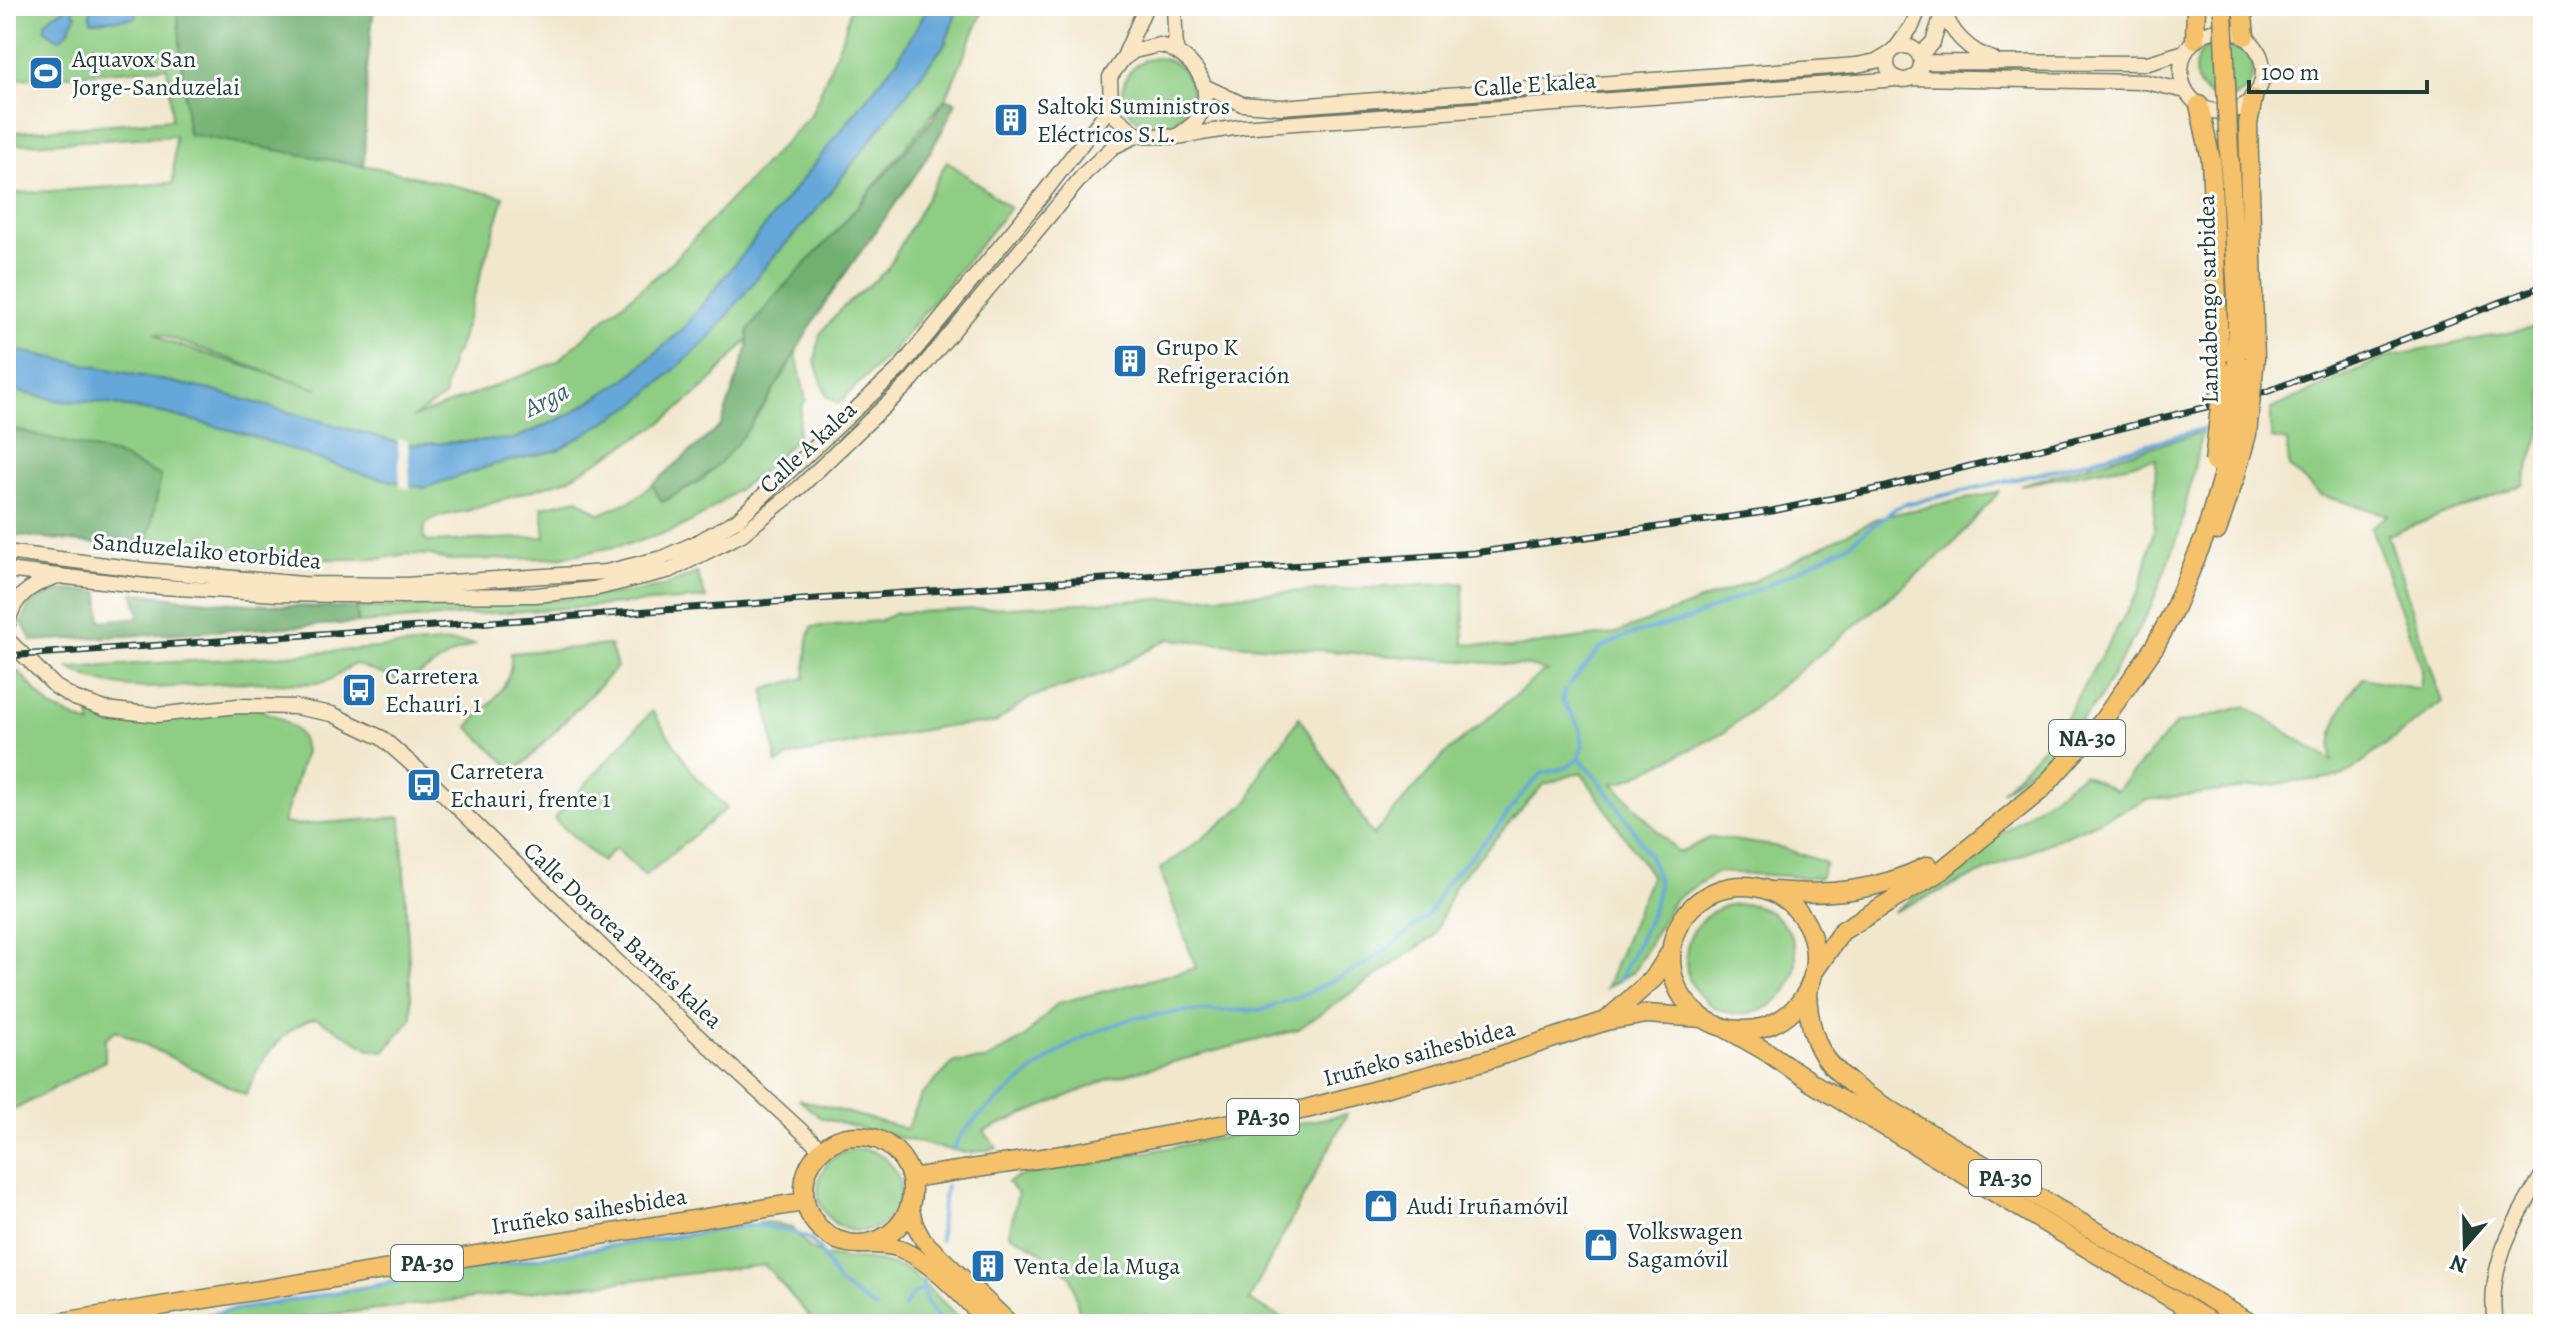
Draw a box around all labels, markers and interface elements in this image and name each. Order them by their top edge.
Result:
place label: Aquavox San Jorge-Sanduzelai [71,43,240,103]
scale bar [2249,44,2427,94]
sports icon: Aquavox San Jorge-Sanduzelai [27,54,65,92]
text: 100 m [2261,56,2320,88]
street label: Calle E kalea [1473,64,1598,104]
place label: Saltoki Suministros Eléctricos S.L. [1037,90,1230,150]
building icon: Saltoki Suministros Eléctricos S.L. [992,101,1030,139]
street label: Landabengo sarbidea [2190,193,2226,404]
place label: Grupo K Refrigeración [1156,331,1290,391]
building icon: Grupo K Refrigeración [1111,342,1149,380]
water label: Arga [516,373,575,426]
street label: Calle A kalea [752,393,864,501]
street label: Sanduzelaiko etorbidea [91,525,324,577]
place label: Carretera Echauri, 1 [385,660,481,720]
bus stop icon: Carretera Echauri, 1 [340,671,378,709]
road number: NA-30 [2049,720,2125,756]
place label: Carretera Echauri, frente 1 [450,755,610,815]
bus stop icon: Carretera Echauri, frente 1 [405,766,443,804]
street label: Calle Dorotea Barnés kalea [517,834,730,1036]
street label: Iruñeko saihesbidea [1319,1012,1519,1094]
road number: PA-30 [1227,1099,1299,1135]
road number: PA-30 [1969,1160,2041,1196]
street label: Iruñeko saihesbidea [489,1180,690,1242]
shop icon: Audi Iruñamóvil [1362,1187,1400,1225]
place label: Audi Iruñamóvil [1406,1190,1568,1222]
north arrow [2425,1206,2505,1286]
place label: Volkswagen Sagamóvil [1626,1215,1743,1275]
shop icon: Volkswagen Sagamóvil [1582,1226,1620,1264]
road number: PA-30 [391,1245,463,1281]
building icon: Venta de la Muga [969,1247,1007,1285]
text: N [2446,1247,2471,1281]
place label: Venta de la Muga [1013,1250,1181,1282]

